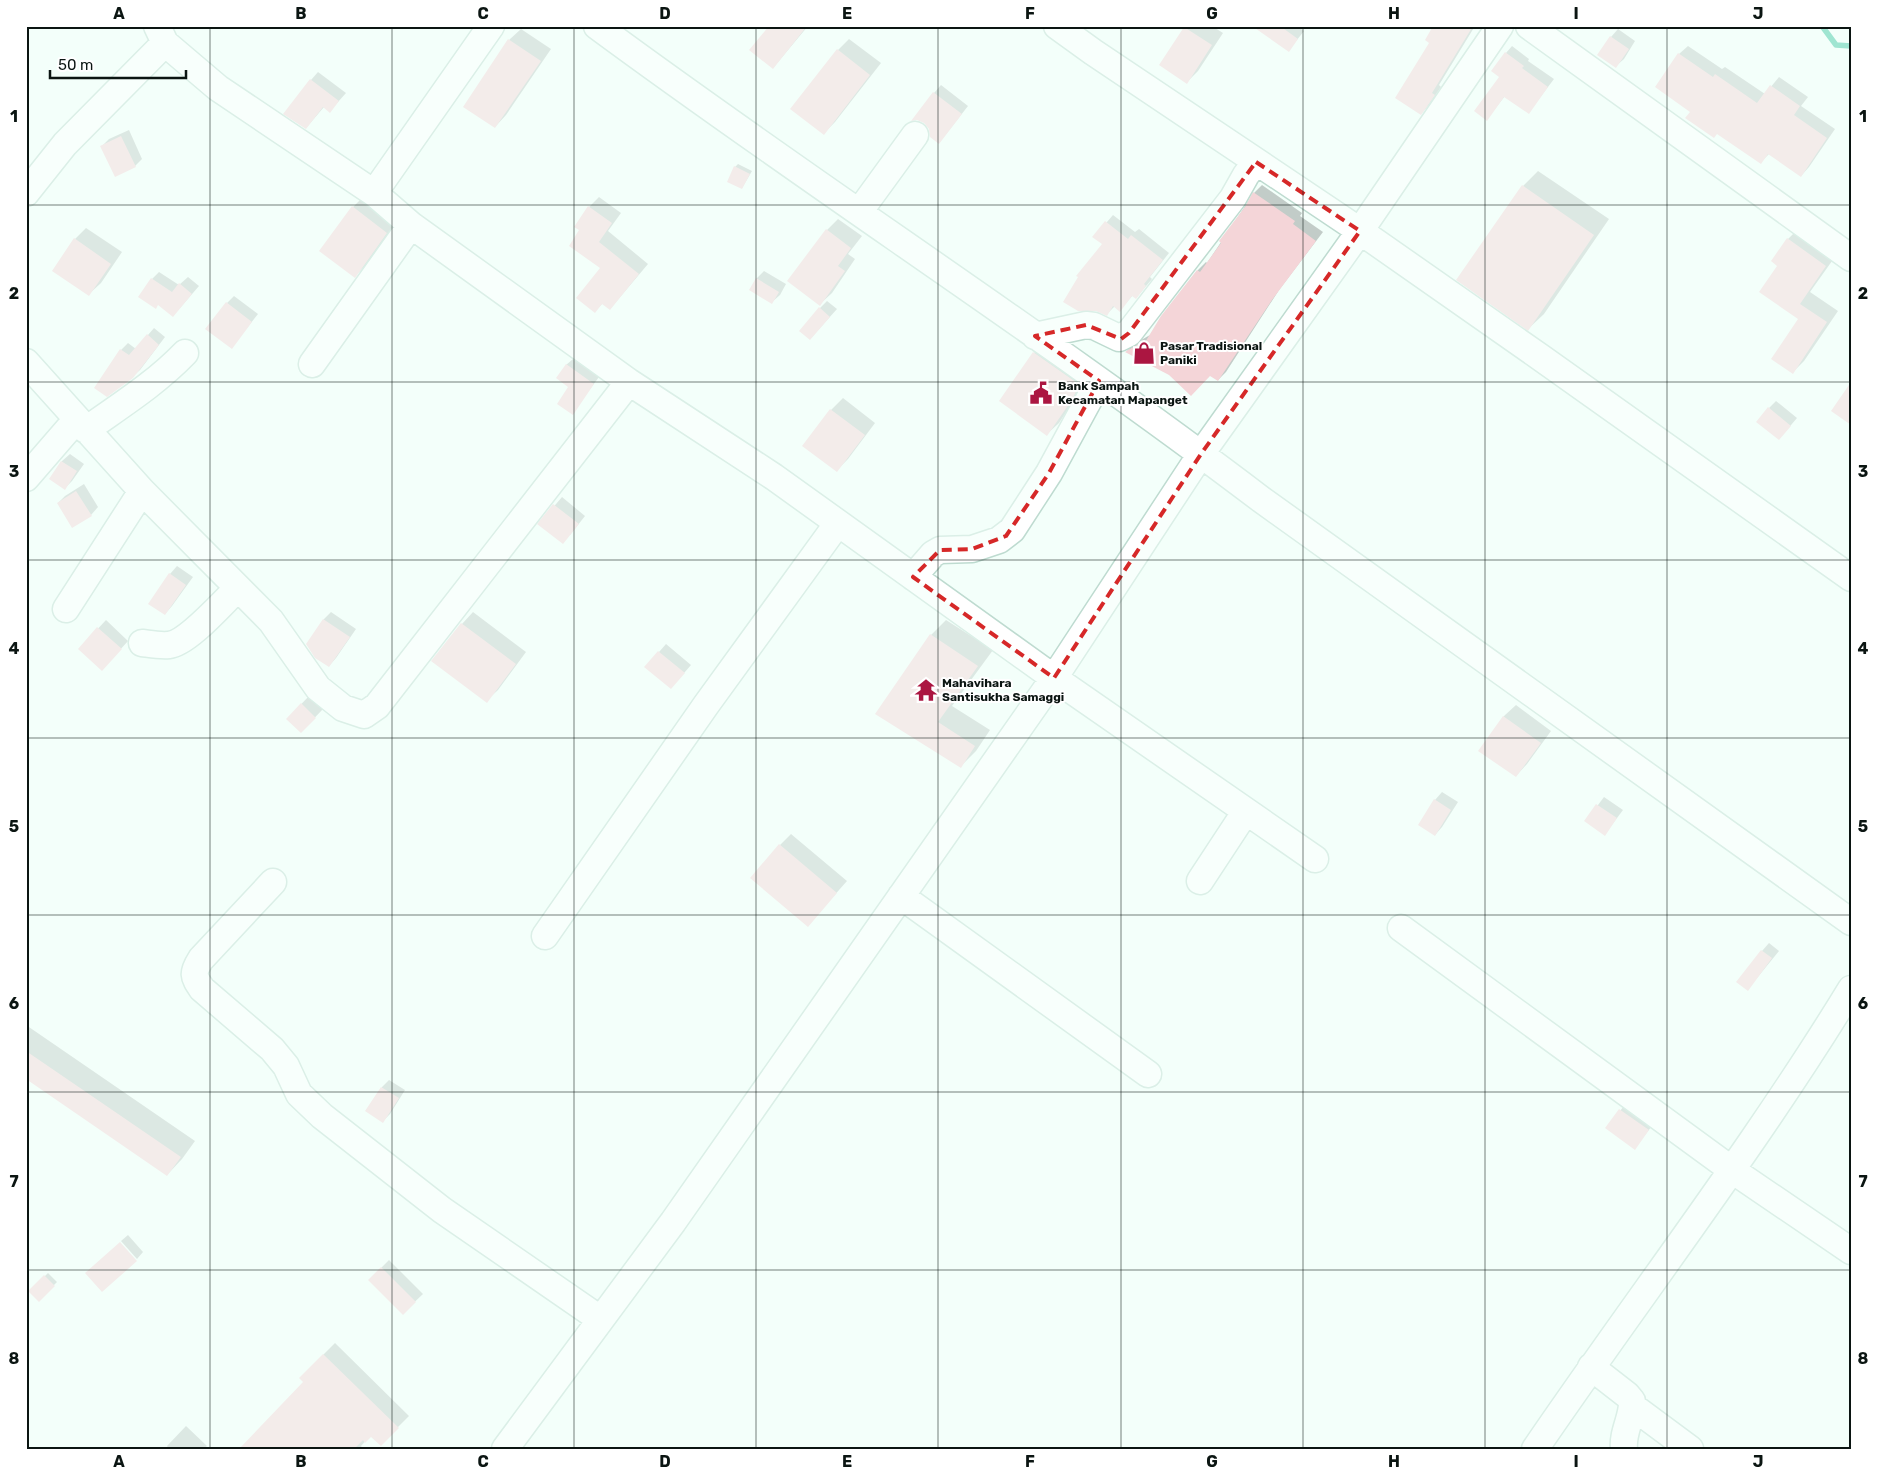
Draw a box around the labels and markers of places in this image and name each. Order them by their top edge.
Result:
place label: Pasar Tradisional Paniki [1160,339,1262,367]
shop icon: Pasar Tradisional Paniki [1131,340,1157,366]
place label: Bank Sampah Kecamatan Mapanget [1058,379,1188,407]
public building icon: Bank Sampah Kecamatan Mapanget [1028,380,1054,406]
place label: Mahavihara Santisukha Samaggi [942,676,1064,704]
temple icon: Mahavihara Santisukha Samaggi [913,677,939,703]

